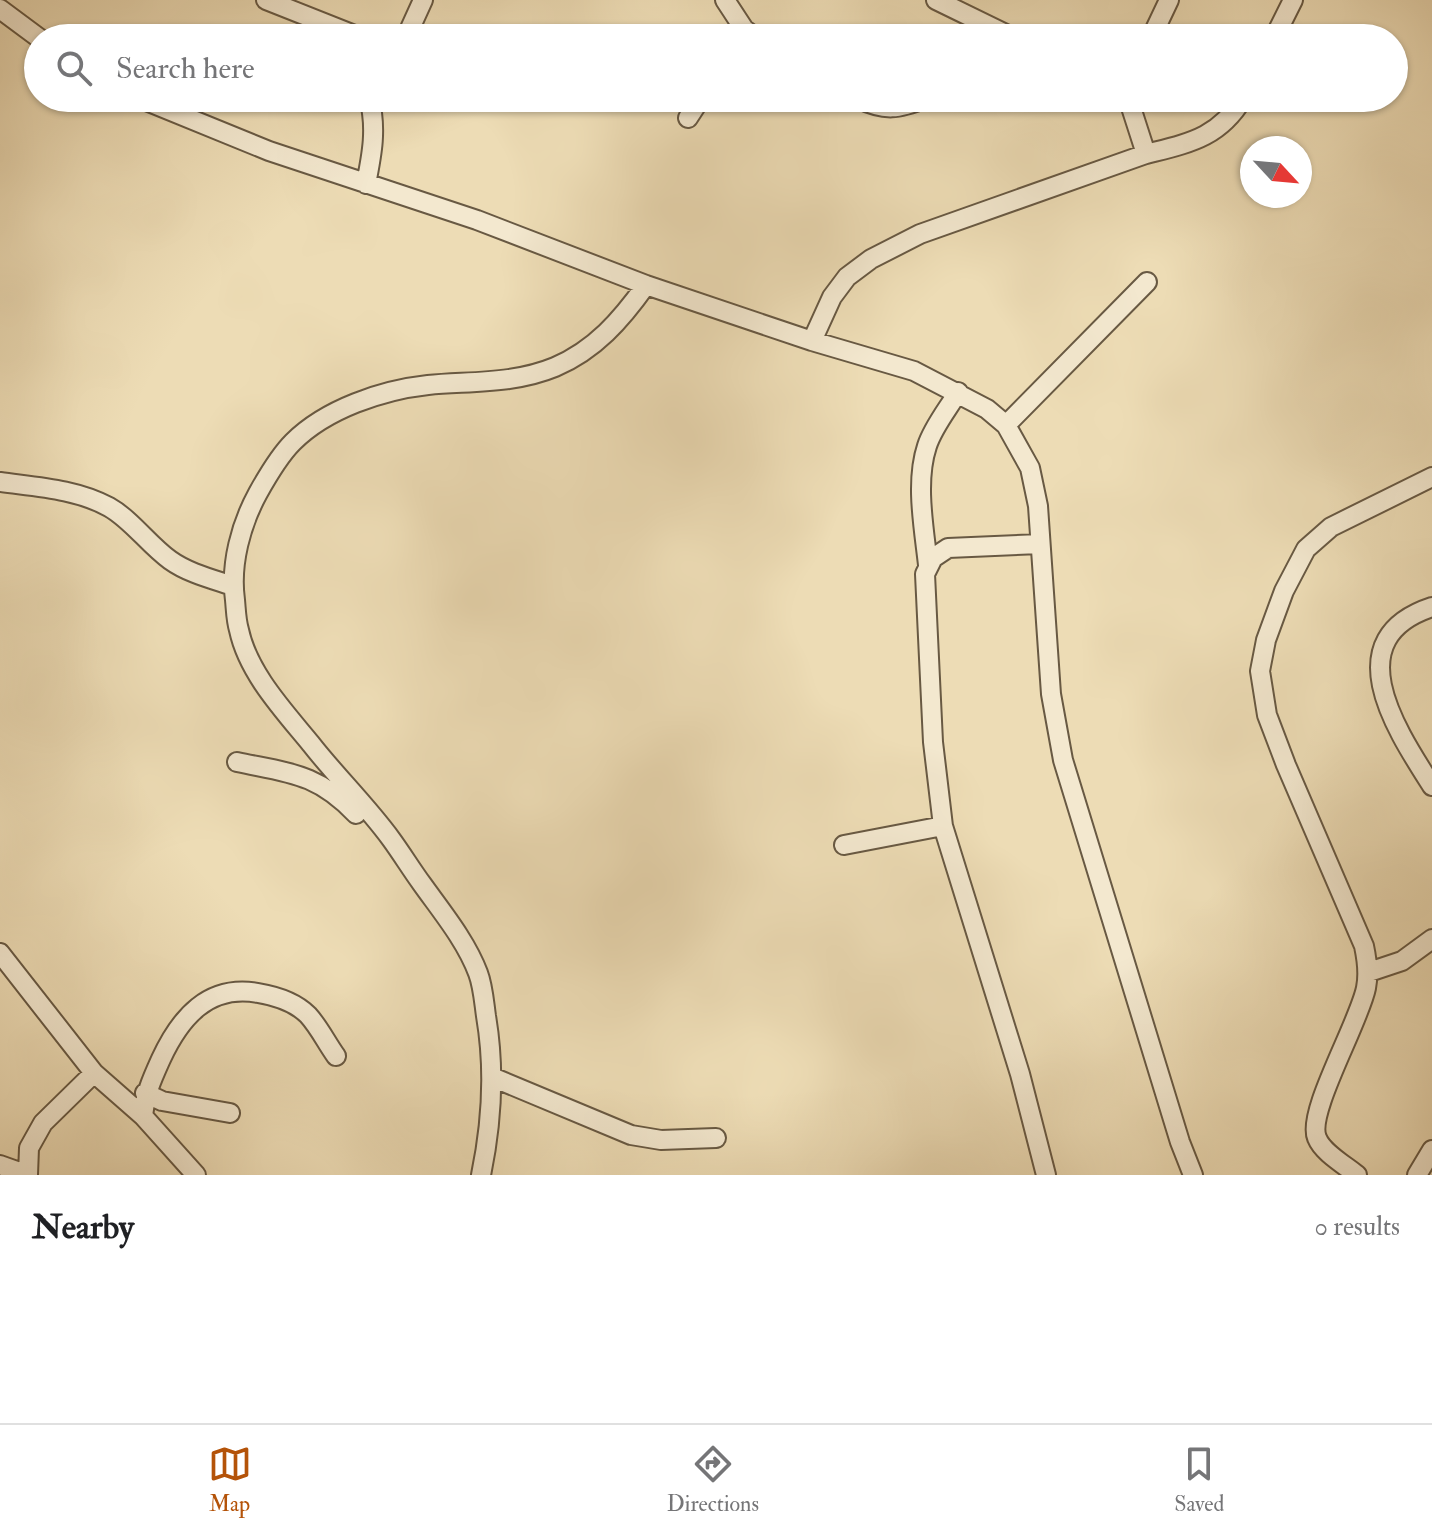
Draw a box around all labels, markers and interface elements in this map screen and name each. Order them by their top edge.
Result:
search box [24,24,1408,112]
icon: search [52,46,96,90]
text: Search here [116,50,255,87]
north arrow [1240,136,1312,208]
text: Nearby [32,1206,134,1249]
text: 0 results [1315,1211,1400,1243]
tab: Map [208,1442,252,1518]
tab: Directions [667,1442,759,1518]
tab: Saved [1174,1442,1224,1518]

